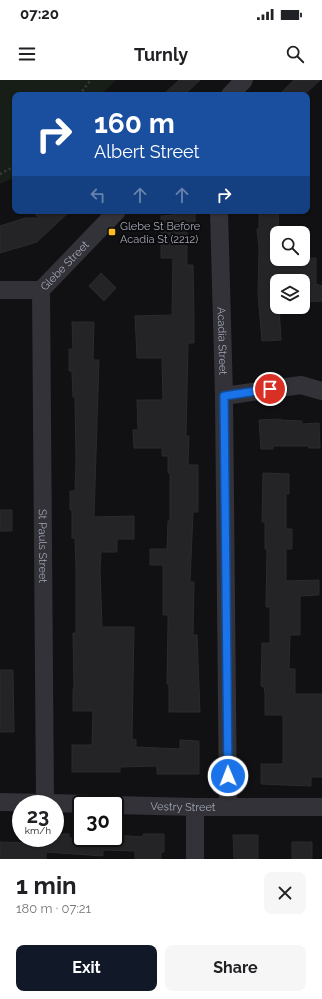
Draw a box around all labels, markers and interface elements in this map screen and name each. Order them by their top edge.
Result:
text: 07:20 [20,5,59,23]
icon: menu [16,43,38,65]
icon: search [284,43,306,65]
text: Turnly [134,44,188,65]
text: 160 m [94,107,175,140]
icon: right [28,108,80,160]
text: Albert Street [94,141,200,162]
icon: left [87,184,109,206]
icon: ahead [129,184,151,206]
icon: ahead [171,184,193,206]
icon: right [213,184,235,206]
place label: Glebe St Before Acadia St (2212) [120,220,201,246]
map controls [270,226,310,314]
button: search [270,226,310,266]
marker: Glebe St Before Acadia St (2212) [107,227,117,237]
street label: Glebe Street [38,238,92,293]
button: layers [270,274,310,314]
street label: Acadia Street [215,307,229,375]
pin [253,372,287,406]
icon: arrive [259,378,281,400]
street label: St Pauls Street [36,509,49,583]
position arrow [207,755,249,797]
speed limit sign: 30 [72,795,124,847]
street label: Vestry Street [150,800,216,814]
text: 23 [27,804,49,828]
text: km/h [25,825,51,836]
text: 1 min [16,871,77,900]
button: close [264,872,306,914]
text: 180 m · 07:21 [16,901,91,916]
button: Exit [16,945,157,991]
button: Share [165,945,306,991]

